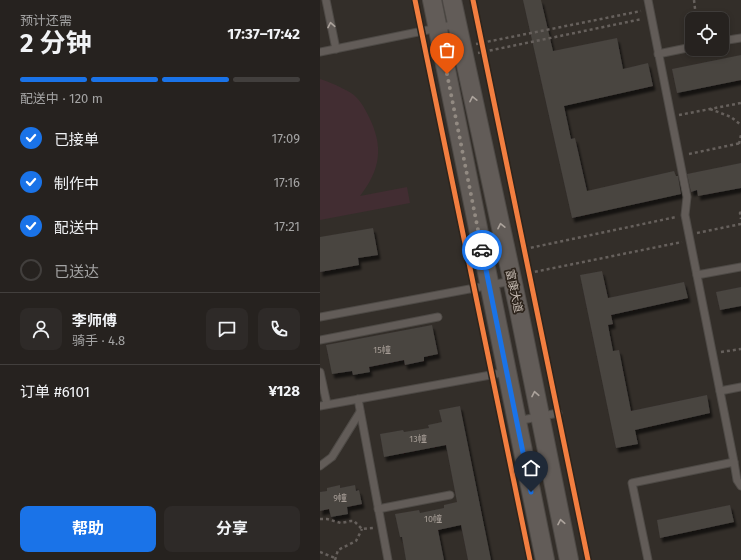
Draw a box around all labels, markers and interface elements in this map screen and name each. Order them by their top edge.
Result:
map controls [685,12,729,56]
button: locate [685,12,729,56]
text: 预计还需 [20,13,72,28]
one-way arrow [327,21,336,28]
text: 17:37–17:42 [227,25,300,43]
text: 2 分钟 [20,28,92,59]
pin [430,33,464,74]
icon: bag [436,39,458,61]
text: 配送中 · 120 m [20,91,103,106]
one-way arrow [470,96,478,102]
icon: check [20,127,42,149]
text: 已接单 [54,131,99,149]
text: 17:09 [272,131,300,146]
icon: check [20,171,42,193]
text: 制作中 [54,175,99,193]
text: 17:16 [273,175,300,190]
icon: check [20,215,42,237]
text: 配送中 [54,219,99,237]
text: 17:21 [274,219,300,234]
one-way arrow [497,223,505,229]
courier [462,230,502,270]
icon: car [471,239,493,261]
text: 已送达 [54,263,99,281]
street label: 富康大道 [503,268,525,314]
button: person [20,308,62,350]
button: chat [206,308,248,350]
button: phone [258,308,300,350]
text: 李师傅 [72,312,117,330]
text: 骑手 · 4.8 [72,333,125,348]
house number: 15幢 [373,344,391,355]
text: ¥128 [268,382,300,400]
text: 订单 #6101 [20,383,90,401]
one-way arrow [532,391,540,398]
house number: 13幢 [409,433,427,444]
pin [514,451,548,492]
icon: home [520,457,542,479]
house number: 9幢 [333,492,347,503]
button: 帮助 [20,506,156,552]
button: 分享 [164,506,300,552]
house number: 10幢 [424,513,442,524]
one-way arrow [558,519,566,525]

